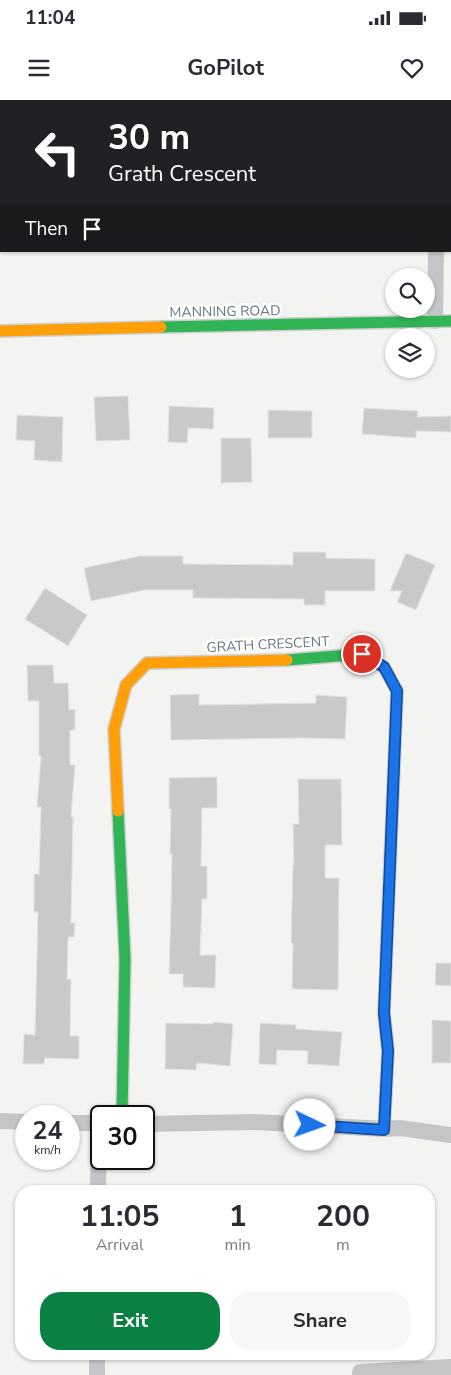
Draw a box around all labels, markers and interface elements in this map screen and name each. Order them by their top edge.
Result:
text: 11:04 [25,5,75,31]
text: GoPilot [187,53,264,83]
icon: menu [25,54,53,82]
icon: heart [398,54,426,82]
text: 30 m [108,114,190,161]
icon: left [25,120,90,185]
text: Grath Crescent [108,159,256,189]
icon: arrive [78,215,106,243]
text: Then [25,216,68,242]
map controls [385,268,435,378]
button: search [385,268,435,318]
street label: MANNING ROAD [169,301,281,322]
button: layers [385,328,435,378]
street label: GRATH CRESCENT [206,632,330,657]
pin [341,633,383,675]
icon: arrive [348,640,376,668]
position arrow [283,1098,335,1150]
speed limit sign: 30 [90,1105,155,1170]
text: 24 [32,1114,63,1148]
text: km/h [34,1142,61,1158]
text: 11:05 [80,1196,159,1237]
text: 1 [229,1196,247,1237]
text: 200 [316,1196,370,1237]
text: Arrival [96,1234,144,1256]
text: min [224,1234,251,1256]
text: m [336,1234,350,1256]
button: Exit [40,1292,220,1350]
button: Share [230,1292,410,1350]

